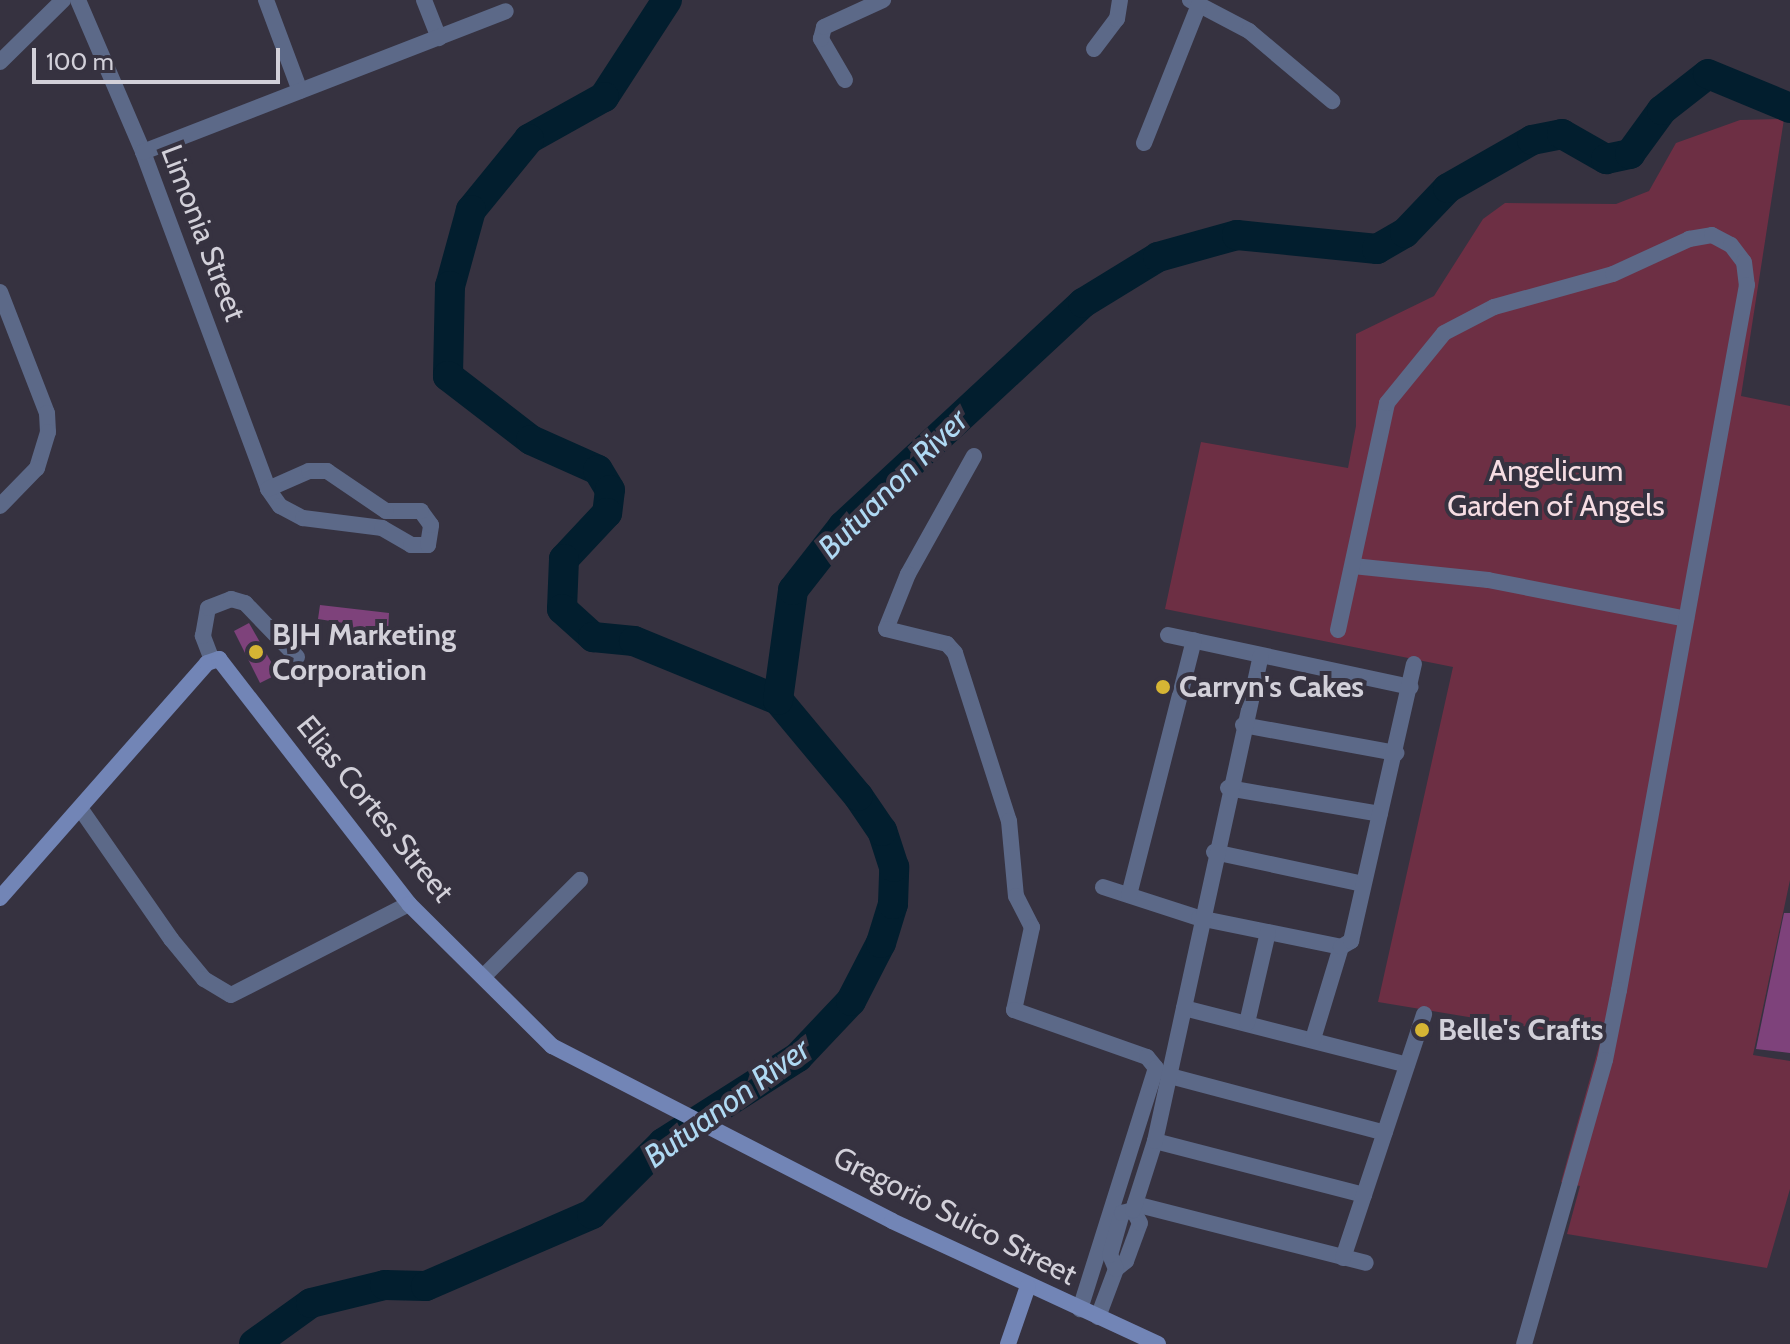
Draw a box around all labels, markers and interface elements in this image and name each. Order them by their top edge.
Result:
scale bar [36,32,284,82]
text: 100 m [46,47,114,76]
street label: Limonia Street [153,140,253,326]
water label: Butuanon River [810,401,976,567]
park label: Angelicum Garden of Angels [1447,453,1665,524]
place label: BJH Marketing Corporation [272,617,456,688]
marker: BJH Marketing Corporation [247,643,265,661]
place label: Carryn's Cakes [1179,669,1364,705]
marker: Carryn's Cakes [1154,678,1172,696]
street label: Elias Cortes Street [289,709,461,909]
place label: Belle's Crafts [1438,1012,1603,1048]
marker: Belle's Crafts [1413,1021,1431,1039]
water label: Butuanon River [637,1030,817,1176]
street label: Gregorio Suico Street [827,1139,1083,1293]

